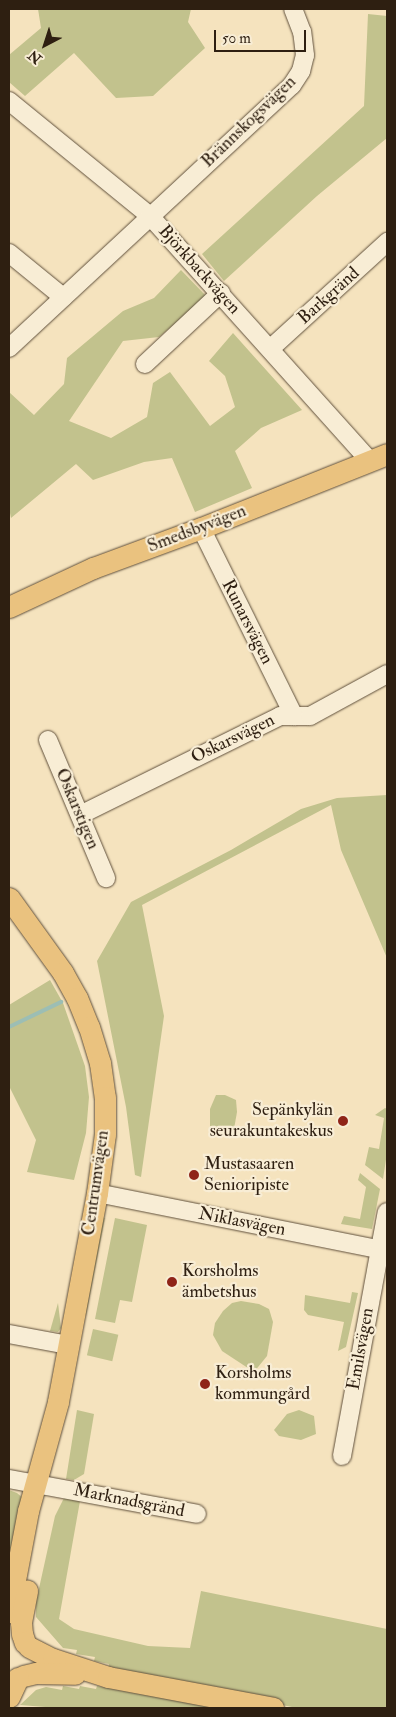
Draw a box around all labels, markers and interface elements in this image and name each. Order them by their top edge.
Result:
north arrow [20,20,70,70]
scale bar [216,20,308,52]
text: 50 m [222,29,251,48]
text: N [25,46,45,67]
street label: Brännskogsvägen [197,71,301,173]
street label: Björkbackvägen [153,221,245,319]
street label: Barkgränd [294,263,364,329]
street label: Smedsbyvägen [145,500,249,558]
street label: Runarsvägen [216,576,278,668]
street label: Oskarsvägen [188,710,278,768]
street label: Oskarstigen [50,765,104,853]
place label: Sepänkylän seurakuntakeskus [210,1100,333,1142]
marker: Sepänkylän seurakuntakeskus [337,1115,349,1127]
street label: Centrumvägen [78,1129,114,1237]
place label: Mustasaaren Senioripiste [204,1154,294,1196]
marker: Mustasaaren Senioripiste [188,1169,200,1181]
street label: Niklasvägen [197,1203,287,1241]
place label: Korsholms ämbetshus [182,1261,259,1304]
marker: Korsholms ämbetshus [166,1276,178,1288]
street label: Emilsvägen [343,1306,379,1392]
place label: Korsholms kommungård [215,1363,310,1406]
marker: Korsholms kommungård [199,1378,211,1390]
street label: Marknadsgränd [72,1480,186,1522]

